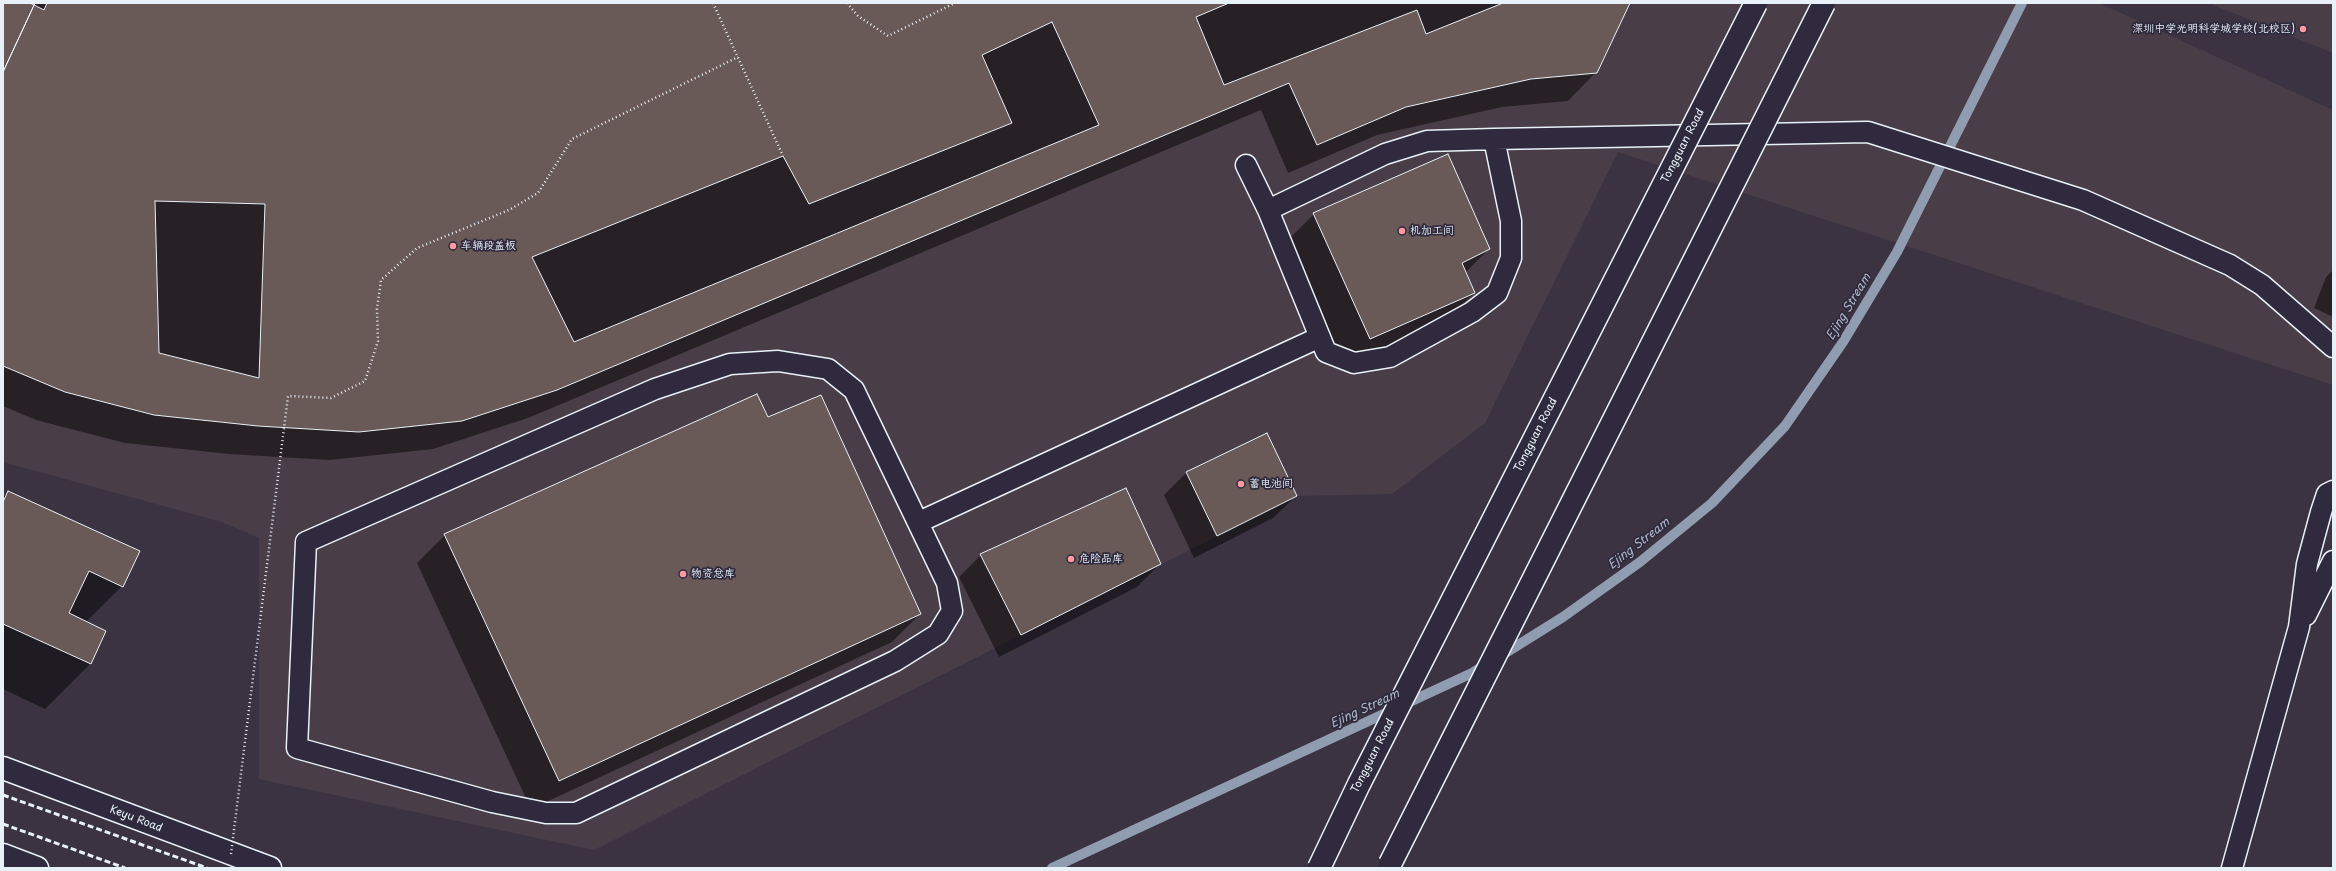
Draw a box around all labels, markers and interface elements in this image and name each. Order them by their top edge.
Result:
place label: 深圳中学光明科学城学校(北校区) [2132,22,2295,36]
marker: 深圳中学光明科学城学校(北校区) [2298,24,2308,34]
street label: Tongguan Road [1659,107,1707,185]
place label: 机加工间 [1410,224,1454,238]
marker: 机加工间 [1397,226,1407,236]
place label: 车辆段盖板 [461,239,516,253]
marker: 车辆段盖板 [448,241,458,251]
water label: Ejing Stream [1824,271,1874,343]
street label: Tongguan Road [1512,396,1560,474]
place label: 蓄电池间 [1249,477,1293,491]
marker: 蓄电池间 [1236,479,1246,489]
water label: Ejing Stream [1605,515,1673,573]
place label: 危险品库 [1079,552,1123,566]
marker: 危险品库 [1066,554,1076,564]
place label: 物资总库 [691,567,735,581]
marker: 物资总库 [678,569,688,579]
water label: Ejing Stream [1328,687,1402,731]
street label: Tongguan Road [1349,717,1397,795]
street label: Keyu Road [108,803,164,835]

